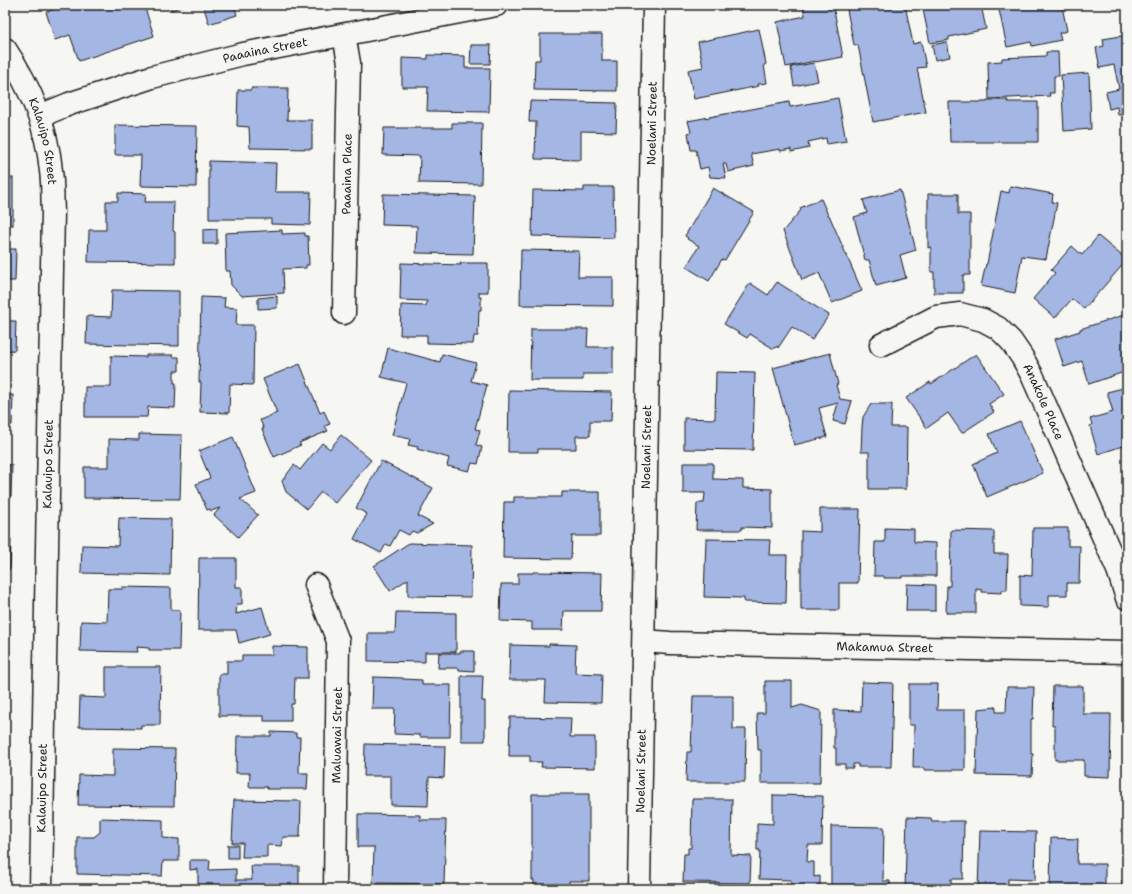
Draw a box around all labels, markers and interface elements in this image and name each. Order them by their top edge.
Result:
street label: Paaaina Street [221,34,309,67]
street label: Noelani Street [643,81,661,165]
street label: Kalauipo Street [25,95,60,185]
street label: Paaaina Place [338,133,356,215]
street label: Anakole Place [1019,361,1068,442]
street label: Noelani Street [638,405,655,489]
street label: Kalauipo Street [39,419,57,509]
street label: Makamua Street [836,638,933,656]
street label: Maluawai Street [328,687,346,783]
street label: Noelani Street [632,729,650,813]
street label: Kalauipo Street [33,743,51,833]

